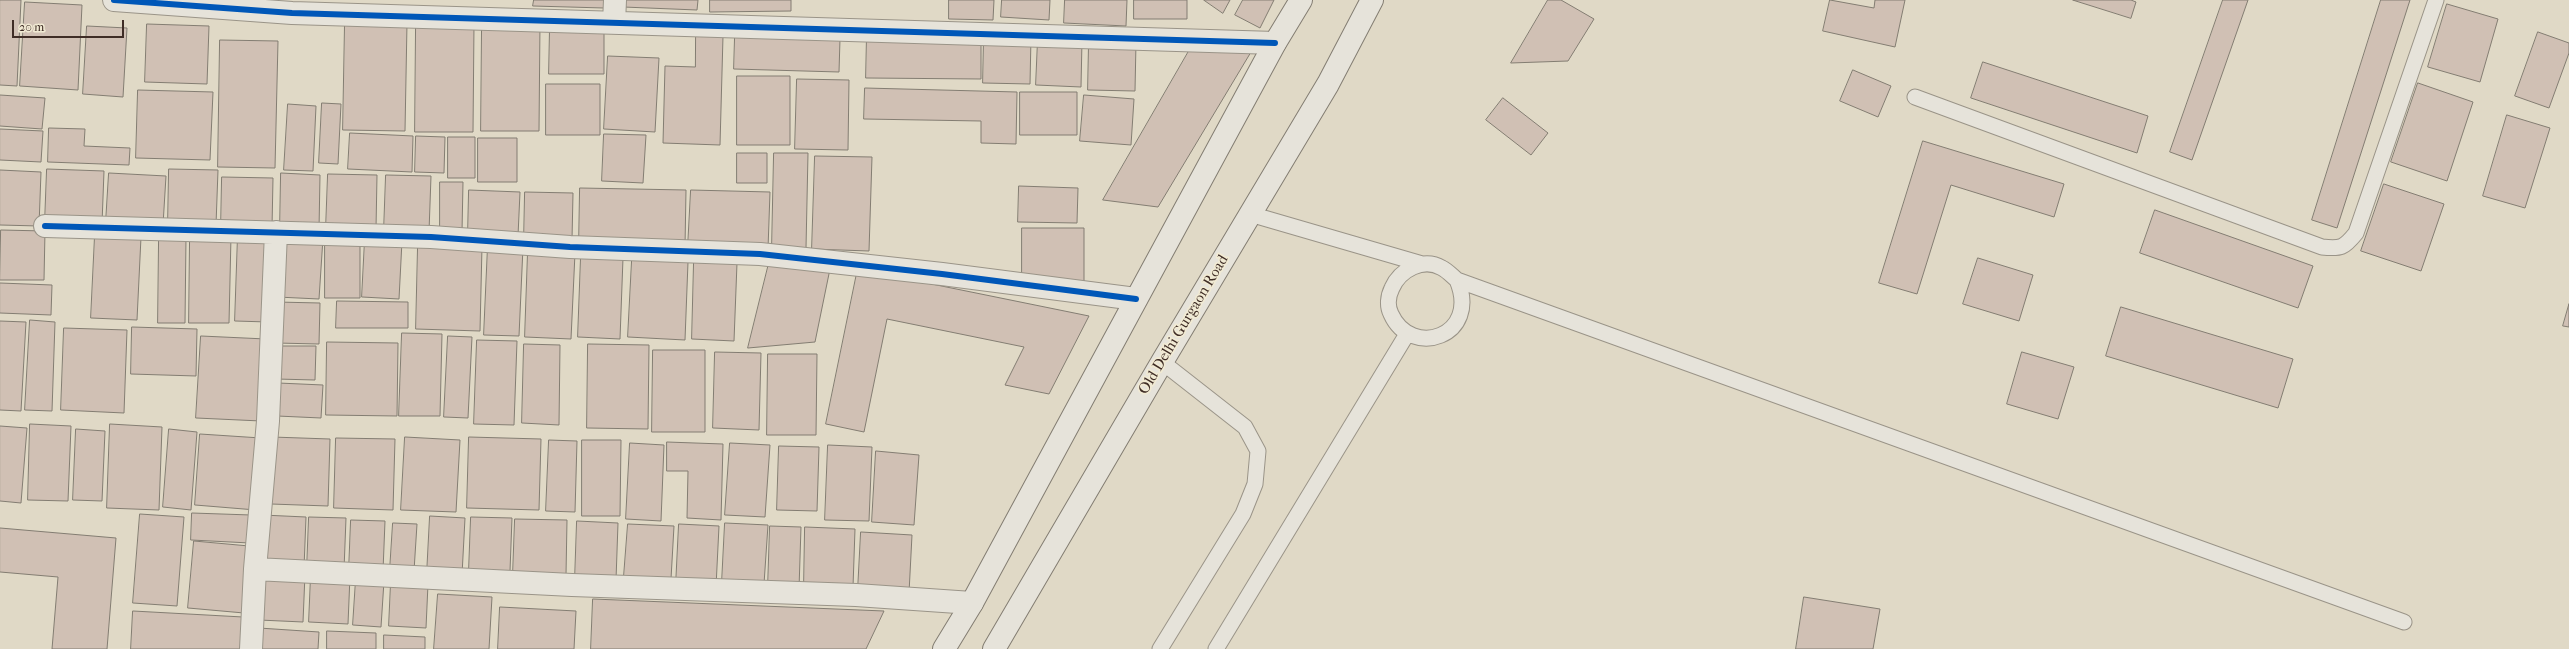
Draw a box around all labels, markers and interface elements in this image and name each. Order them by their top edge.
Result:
scale bar [14,12,126,38]
text: 20 m [19,20,44,34]
street label: Old Delhi Gurgaon Road [1135,252,1233,398]

